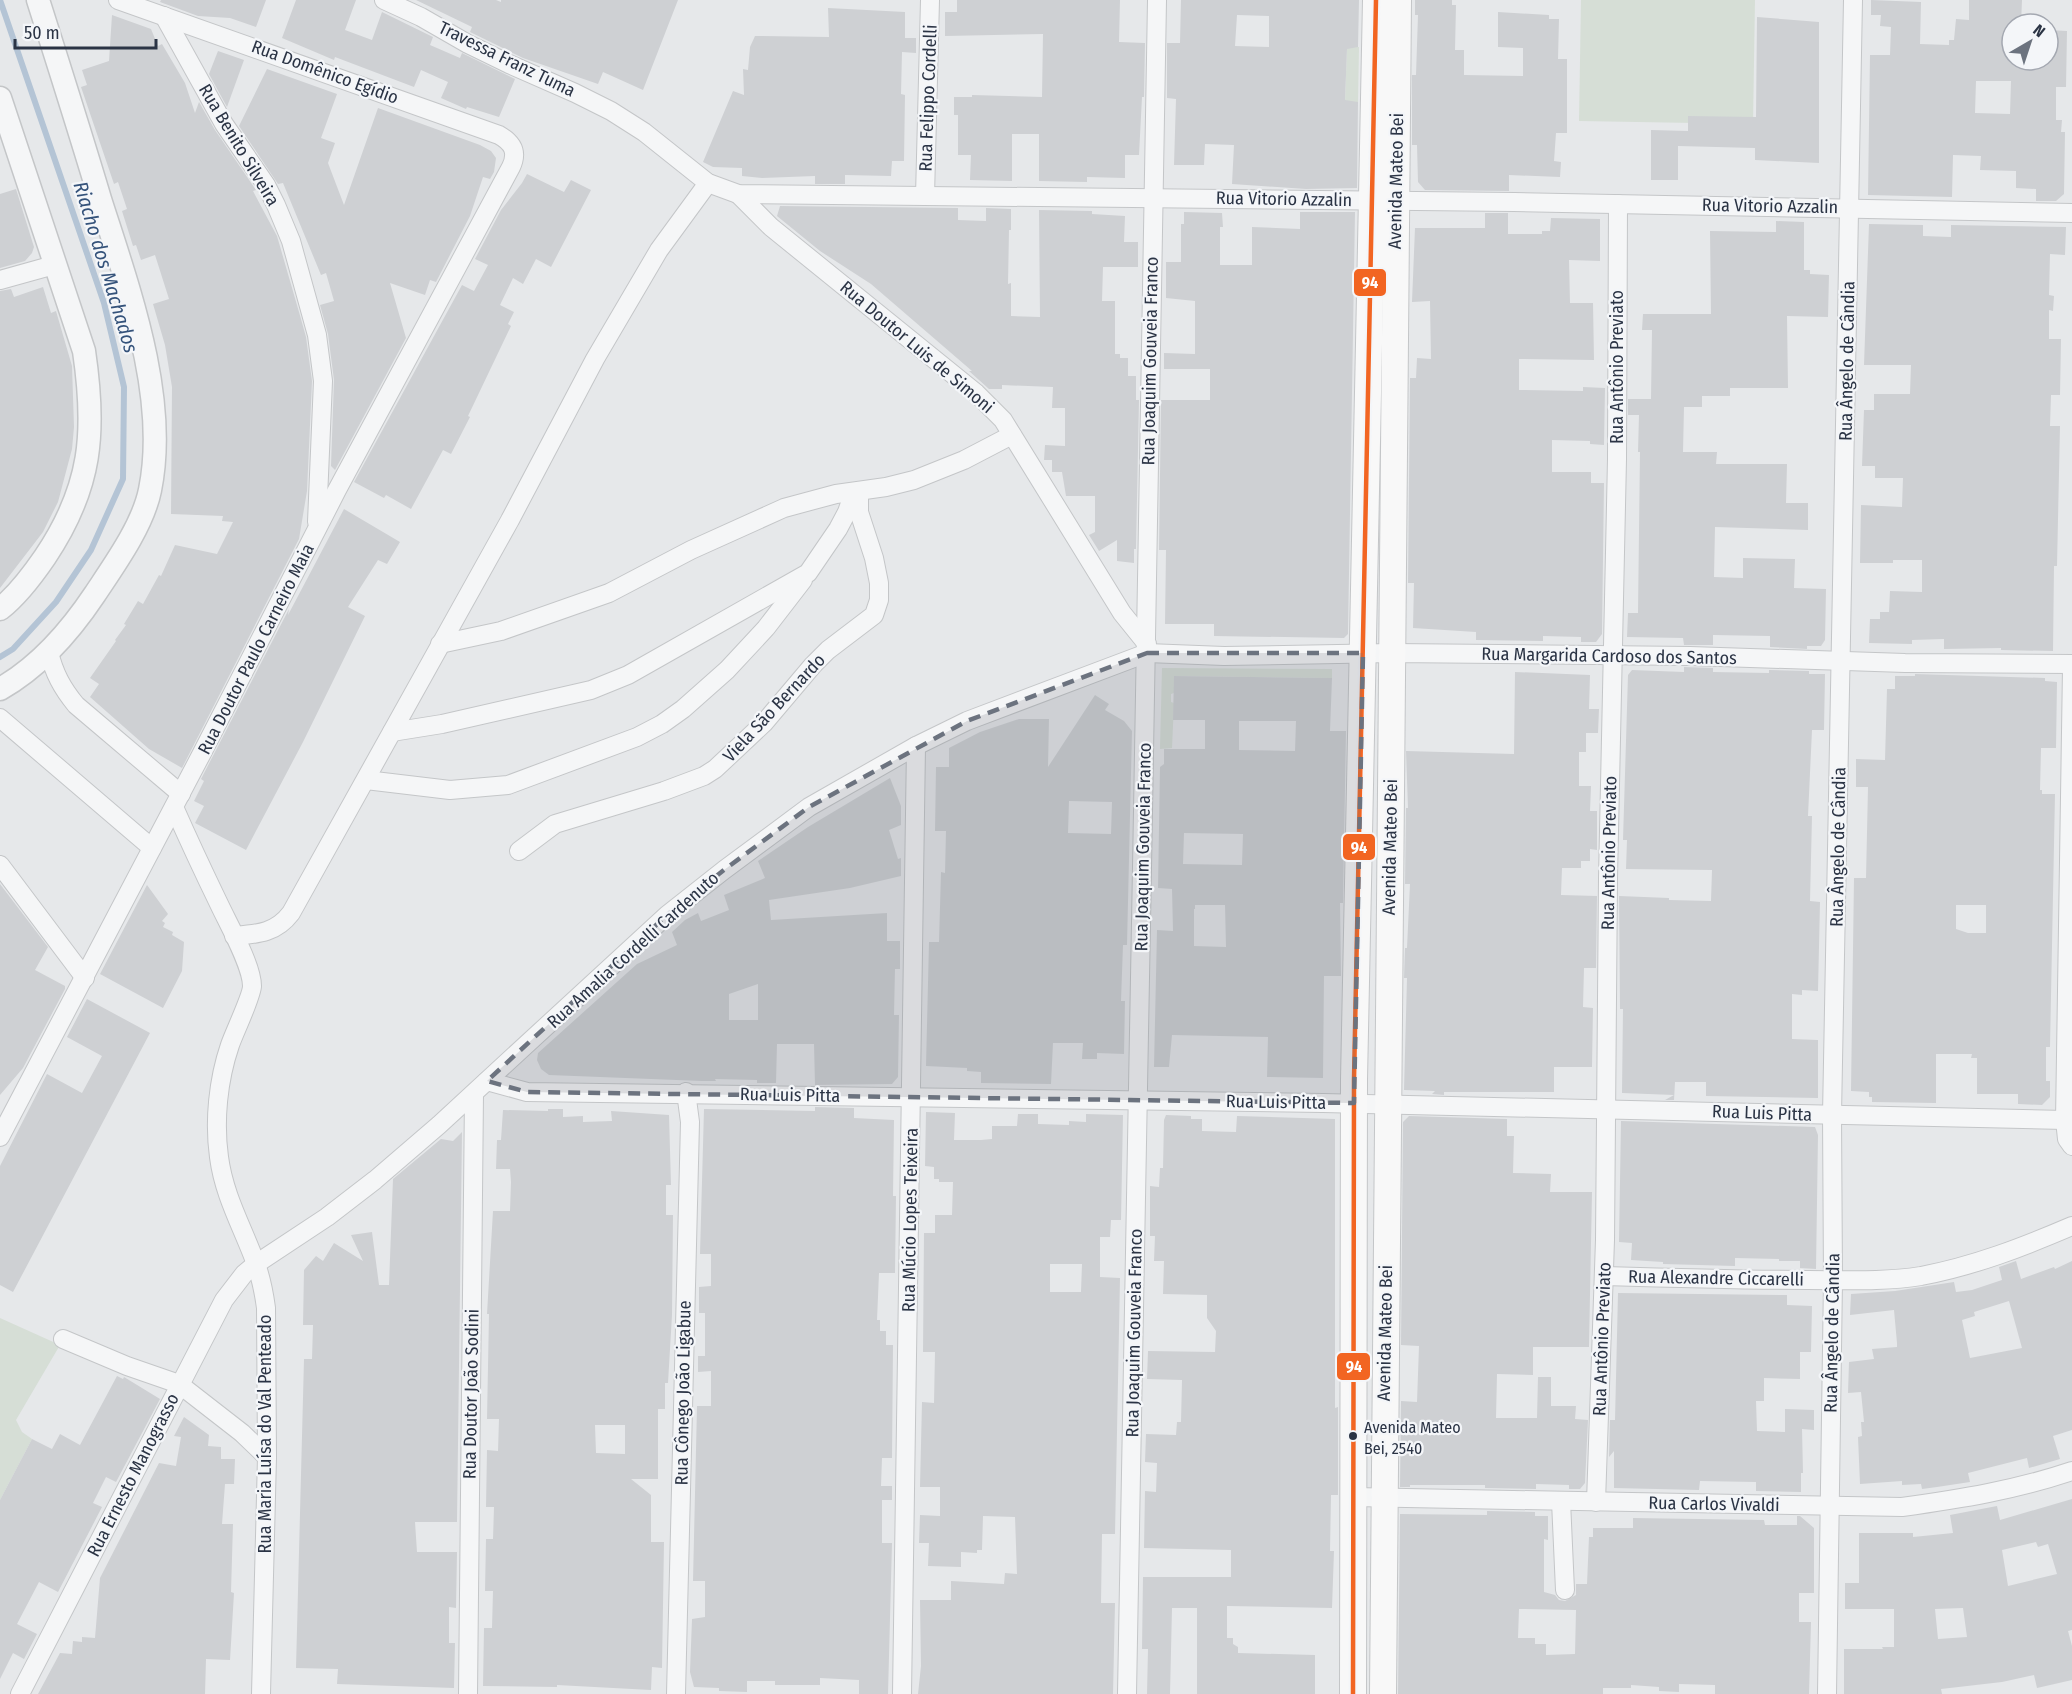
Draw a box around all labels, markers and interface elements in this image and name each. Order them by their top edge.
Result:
scale bar [15,12,156,50]
north arrow [2000,12,2060,72]
street label: Travessa Franz Tuma [435,16,579,102]
text: N [2029,20,2049,41]
text: 50 m [24,22,60,44]
street label: Rua Felippo Cordelli [914,24,942,172]
street label: Rua Domênico Egídio [249,35,401,109]
street label: Rua Benito Silveira [194,80,284,210]
street label: Avenida Mateo Bei [1384,113,1408,249]
water label: Riacho dos Machados [69,178,144,356]
street label: Rua Vitorio Azzalin [1216,187,1352,211]
street label: Rua Vitorio Azzalin [1702,194,1838,218]
street label: Rua Joaquim Gouveia Franco [1137,256,1163,466]
line badge: 94 [1353,268,1387,297]
text: 94 [1362,273,1378,292]
street label: Rua Doutor Luis de Simoni [835,276,999,418]
street label: Rua Ângelo de Cândia [1835,281,1859,441]
street label: Rua Antônio Previato [1606,290,1628,444]
street label: Rua Doutor Paulo Carneiro Maia [193,540,319,758]
street label: Rua Margarida Cardoso dos Santos [1481,643,1737,669]
street label: Viela São Bernardo [718,649,830,767]
street label: Rua Joaquim Gouveia Franco [1130,742,1156,952]
street label: Rua Ângelo de Cândia [1826,767,1850,927]
street label: Rua Antônio Previato [1597,776,1621,930]
street label: Avenida Mateo Bei [1378,779,1402,915]
line badge: 94 [1342,833,1376,861]
text: 94 [1351,838,1367,857]
street label: Rua Amalia Cordelli Cardenuto [543,867,723,1033]
street label: Rua Luis Pitta [740,1083,840,1107]
street label: Rua Luis Pitta [1226,1090,1326,1114]
street label: Rua Luis Pitta [1712,1100,1813,1126]
street label: Rua Múcio Lopes Teixeira [897,1127,923,1312]
street label: Rua Joaquim Gouveia Franco [1121,1228,1147,1438]
street label: Rua Ângelo de Cândia [1820,1253,1844,1413]
street label: Rua Antônio Previato [1588,1262,1616,1416]
street label: Avenida Mateo Bei [1373,1265,1397,1401]
street label: Rua Alexandre Ciccarelli [1628,1265,1804,1291]
street label: Rua Cônego João Ligabue [670,1300,696,1486]
street label: Rua Doutor João Sodini [459,1309,483,1479]
street label: Rua Maria Luísa do Val Penteado [254,1315,276,1553]
line badge: 94 [1336,1352,1371,1381]
text: 94 [1346,1357,1362,1376]
street label: Rua Ernesto Manograsso [82,1390,184,1560]
place label: Avenida Mateo Bei, 2540 [1364,1418,1461,1458]
marker: Avenida Mateo Bei, 2540 [1347,1430,1359,1442]
street label: Rua Carlos Vivaldi [1648,1492,1780,1516]

